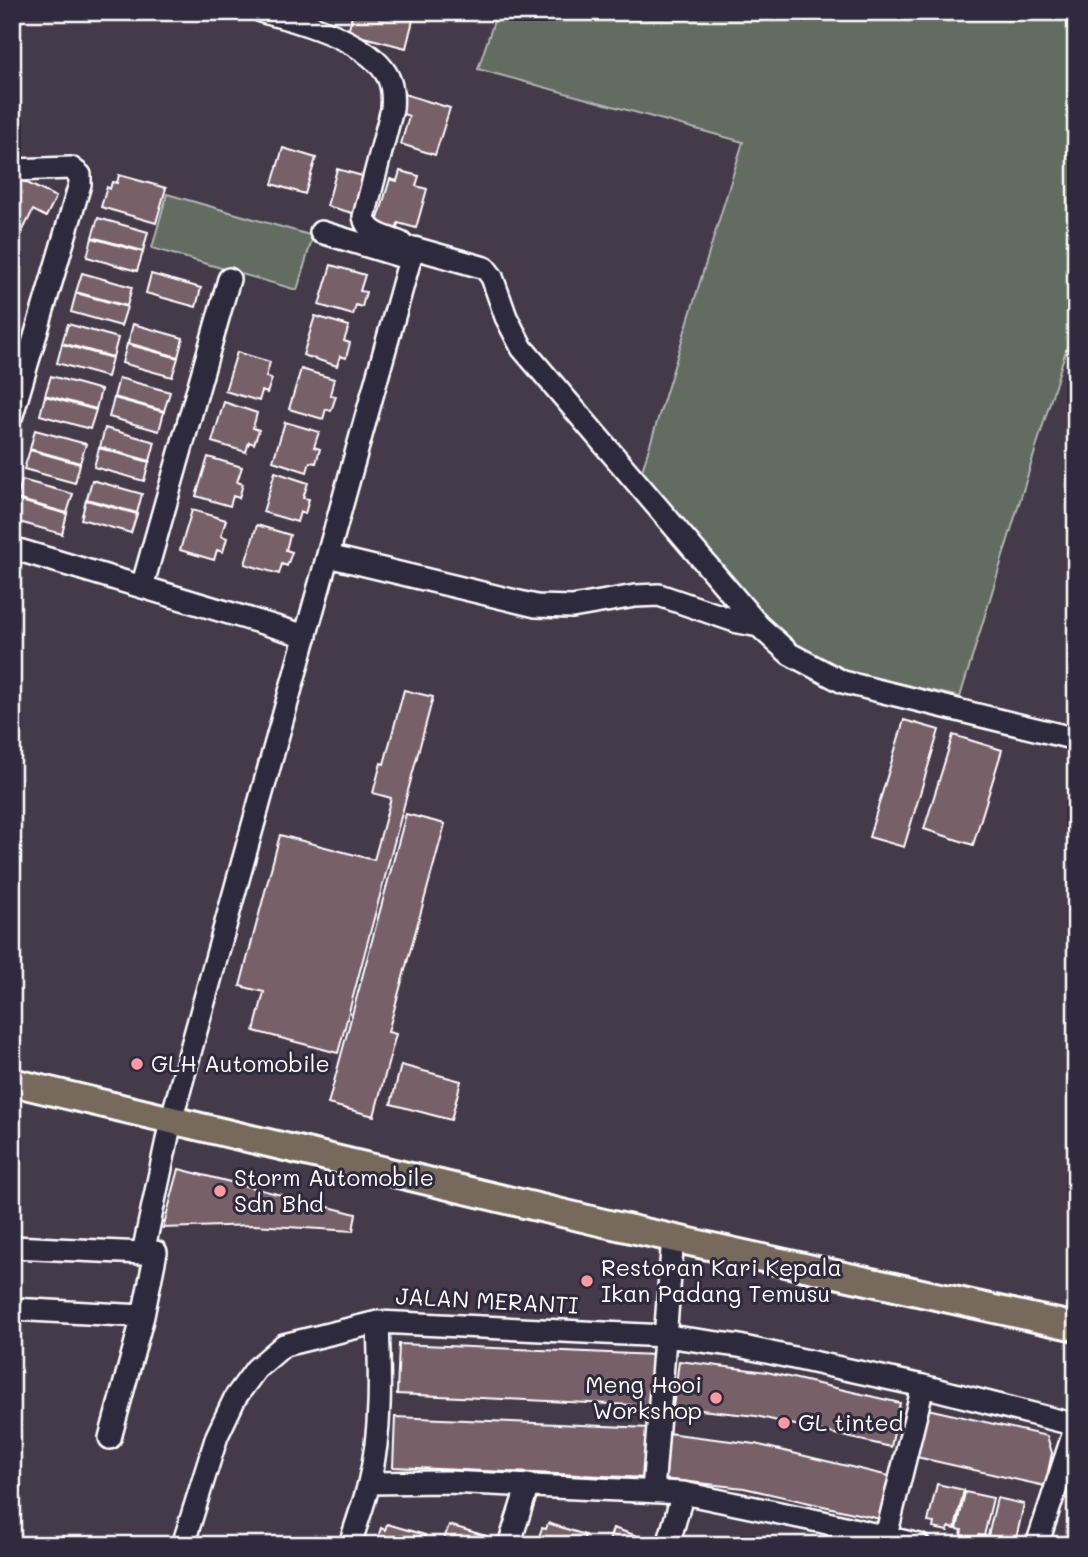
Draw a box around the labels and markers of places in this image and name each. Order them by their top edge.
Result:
place label: GLH Automobile [151,1048,330,1078]
marker: GLH Automobile [129,1056,145,1072]
place label: Storm Automobile Sdn Bhd [234,1162,434,1218]
marker: Storm Automobile Sdn Bhd [212,1183,228,1199]
place label: Restoran Kari Kepala Ikan Padang Temusu [601,1252,842,1308]
marker: Restoran Kari Kepala Ikan Padang Temusu [579,1273,595,1289]
place label: Meng Hooi Workshop [585,1369,702,1425]
marker: Meng Hooi Workshop [708,1390,724,1406]
place label: GL tinted [798,1407,903,1437]
marker: GL tinted [776,1415,792,1431]

